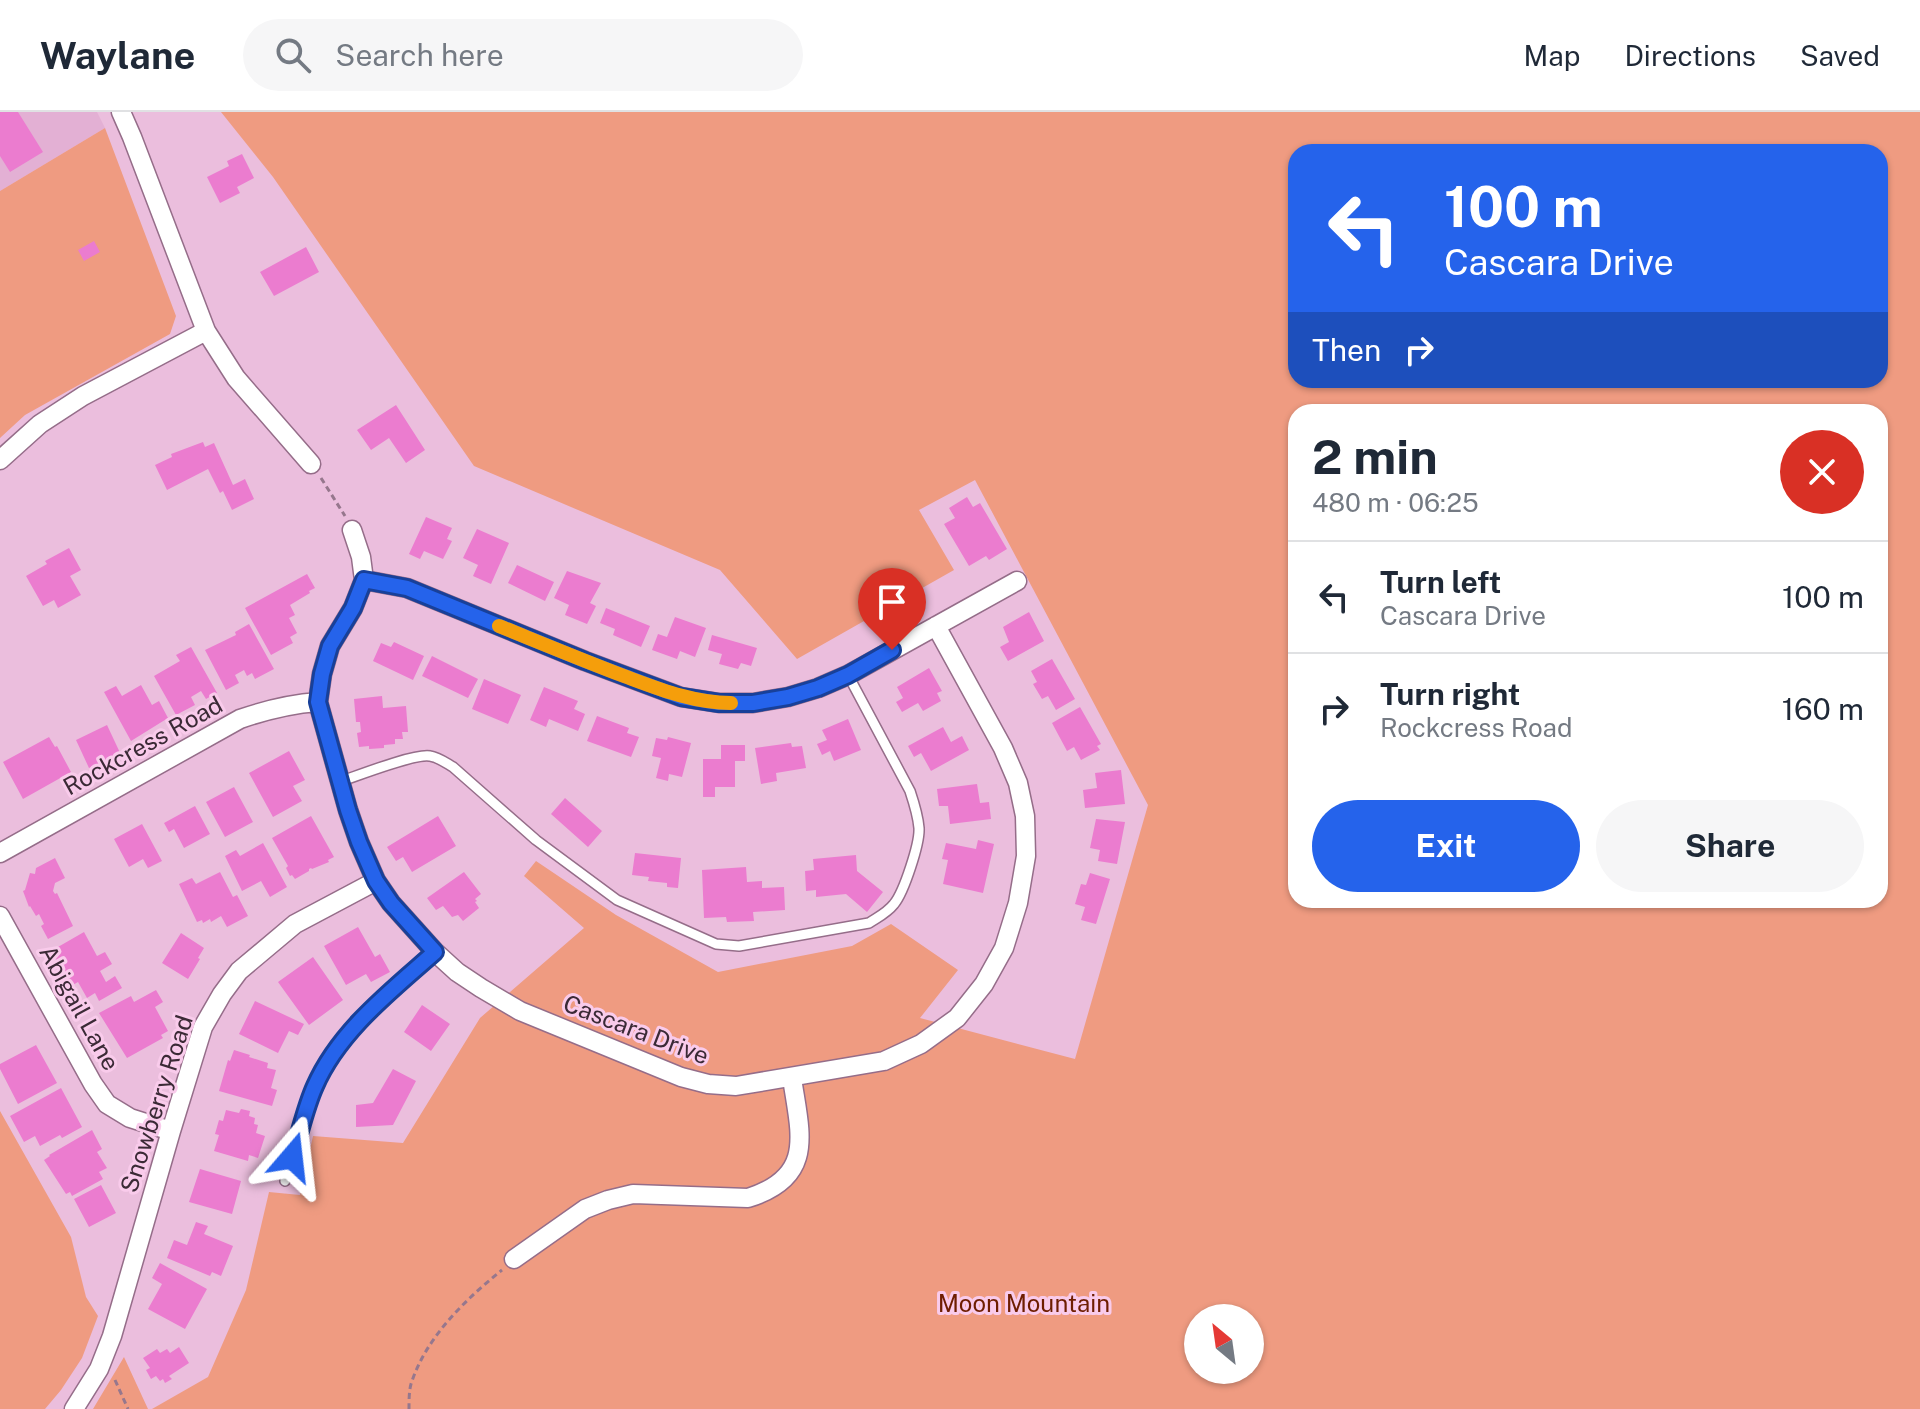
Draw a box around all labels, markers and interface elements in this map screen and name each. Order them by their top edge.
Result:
search box [243,19,803,91]
text: Waylane [40,33,195,78]
icon: search [271,33,315,77]
text: Search here [335,37,504,73]
text: Map [1524,39,1580,72]
text: Directions [1624,39,1756,72]
text: Saved [1800,39,1880,72]
text: 100 m [1444,174,1603,240]
icon: left [1312,176,1416,280]
text: Cascara Drive [1444,241,1674,283]
icon: right [1397,328,1441,372]
text: Then [1312,332,1381,368]
text: 2 min [1312,428,1438,485]
button: close [1780,430,1864,514]
text: 480 m · 06:25 [1312,487,1479,518]
text: Turn left [1380,564,1501,600]
pin [858,568,926,650]
icon: left [1312,575,1356,619]
text: 100 m [1782,579,1864,615]
icon: arrive [870,580,914,624]
text: Cascara Drive [1380,600,1546,631]
text: Turn right [1380,676,1520,712]
icon: right [1312,687,1356,731]
street label: Rockcress Road [58,690,227,800]
text: 160 m [1782,691,1864,727]
text: Rockcress Road [1380,712,1572,743]
button: Exit [1312,800,1580,892]
button: Share [1596,800,1864,892]
street label: Abigail Lane [34,940,126,1075]
street label: Cascara Drive [560,989,713,1070]
street label: Snowberry Road [114,1012,198,1196]
position arrow [250,1115,334,1199]
park label: Moon Mountain [938,1289,1110,1317]
north arrow [1184,1304,1264,1384]
map controls [1184,1304,1264,1384]

